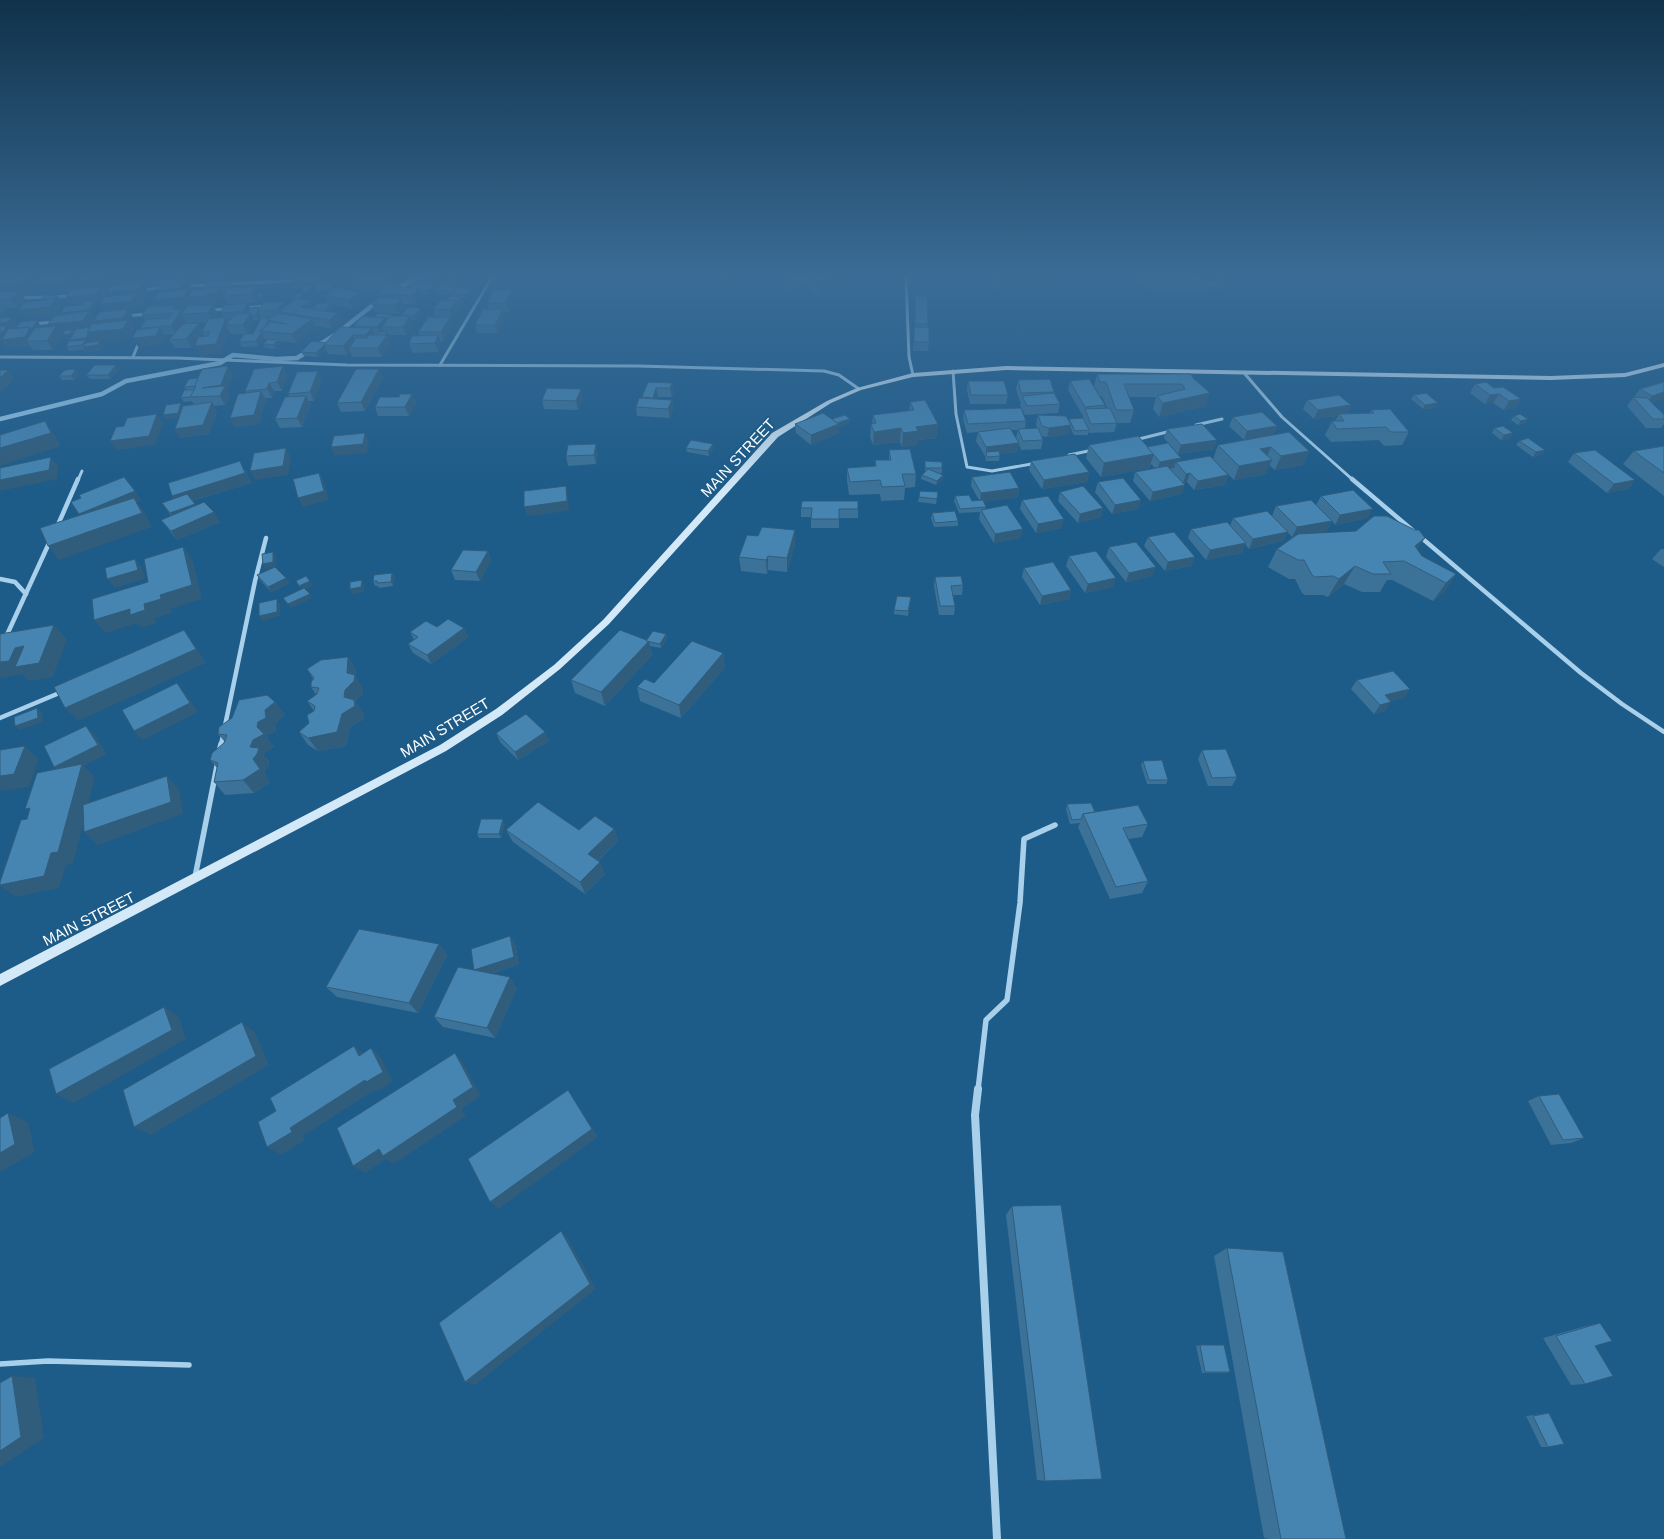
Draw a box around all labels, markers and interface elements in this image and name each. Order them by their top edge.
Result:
street label: MAIN STREET [697,415,778,500]
street label: MAIN STREET [397,694,492,761]
street label: MAIN STREET [40,888,138,949]

